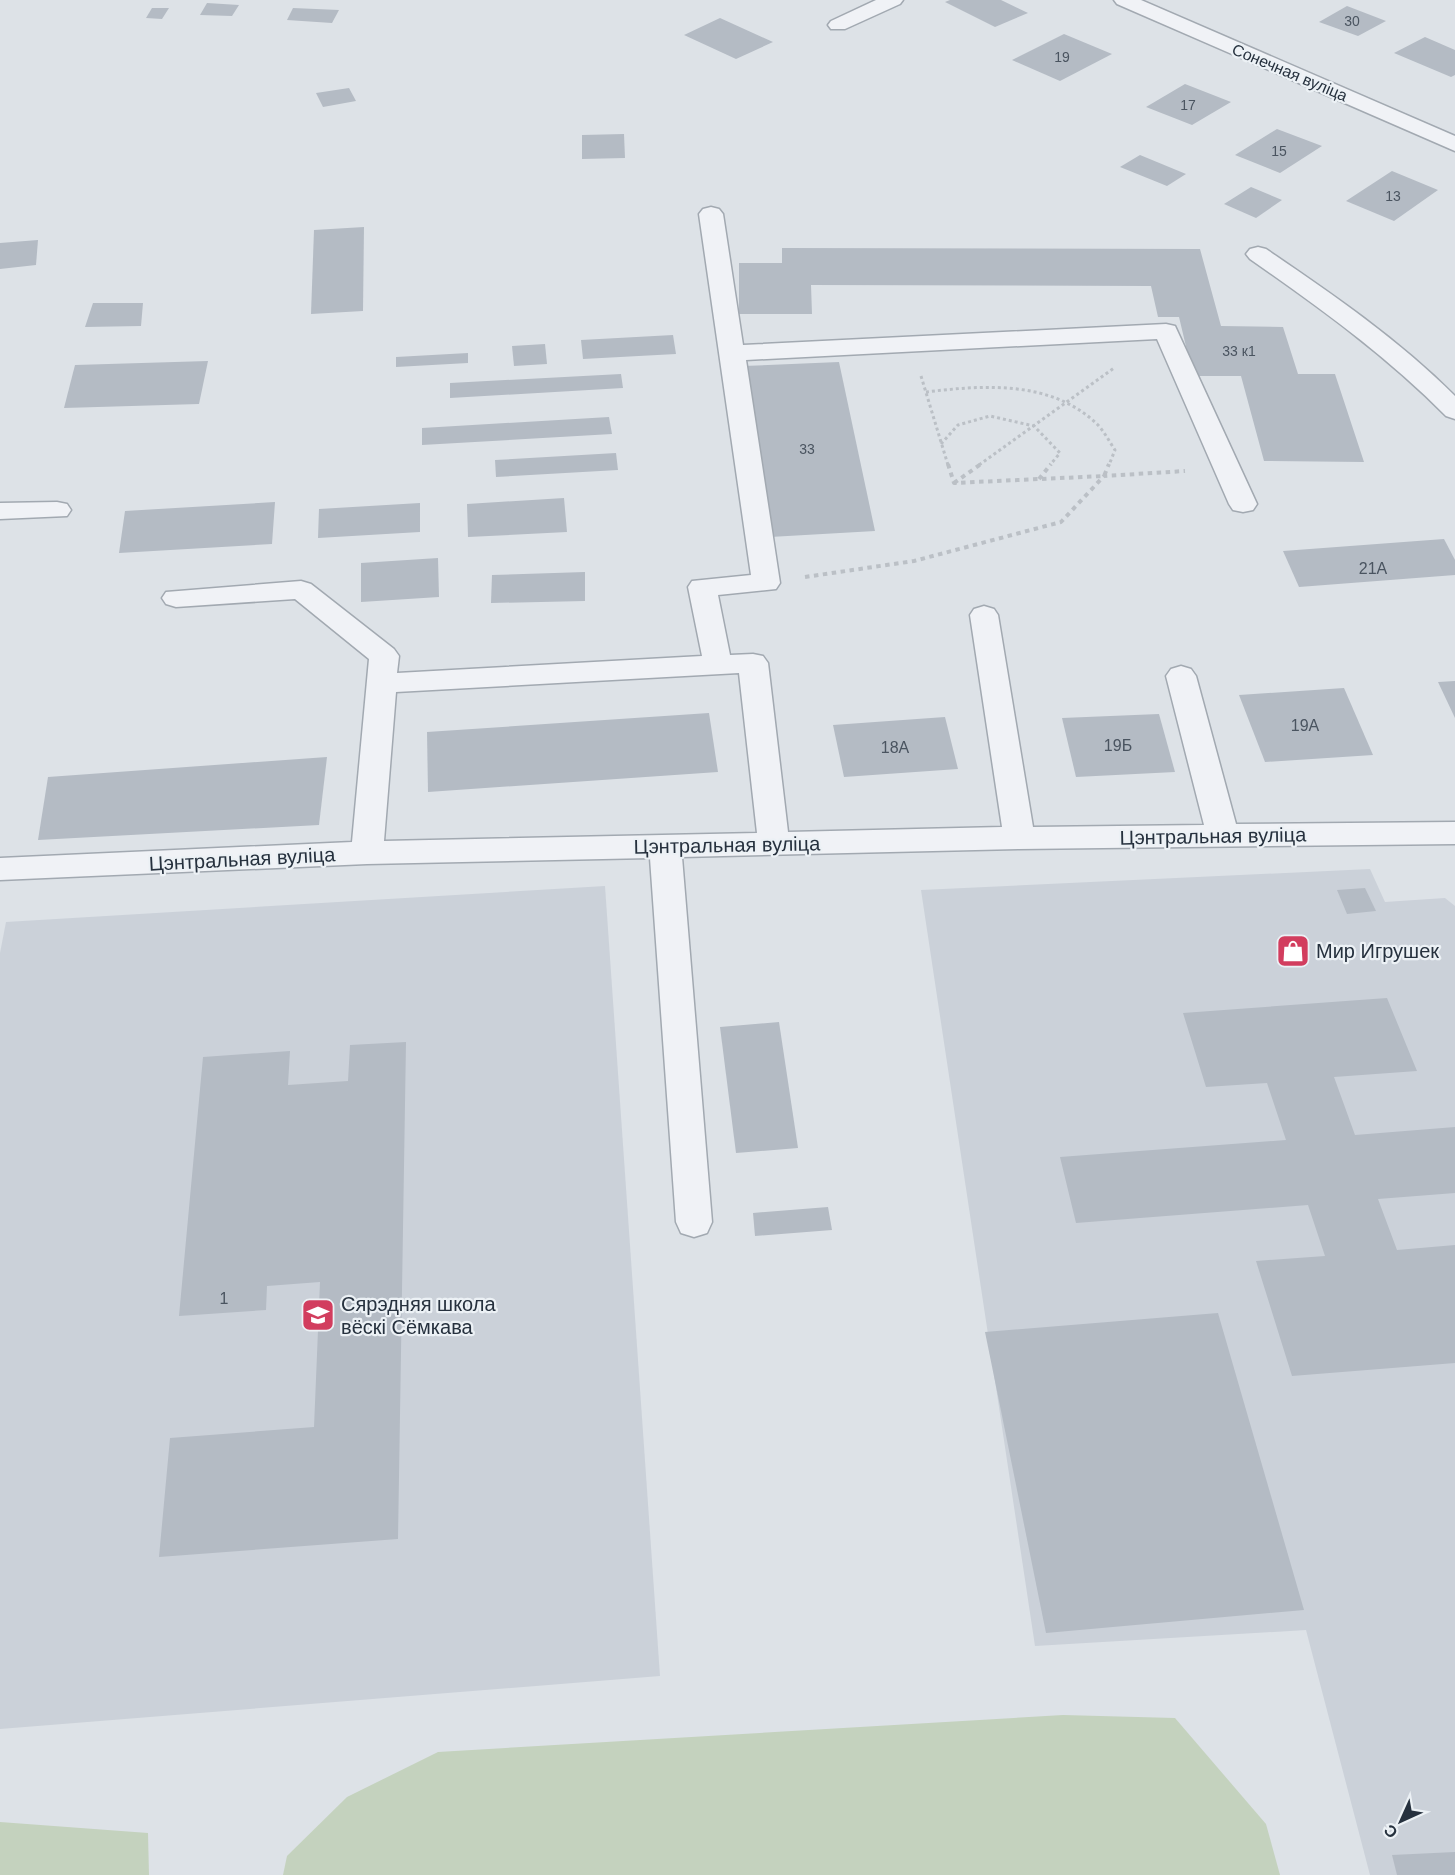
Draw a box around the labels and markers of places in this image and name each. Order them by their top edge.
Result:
shop icon: Мир Игрушек [1275,933,1311,969]
place label: Мир Игрушек [1316,940,1439,962]
place label: Сярэдняя школа вёскі Сёмкава [341,1293,496,1338]
school or university icon: Сярэдняя школа вёскі Сёмкава [300,1297,336,1333]

